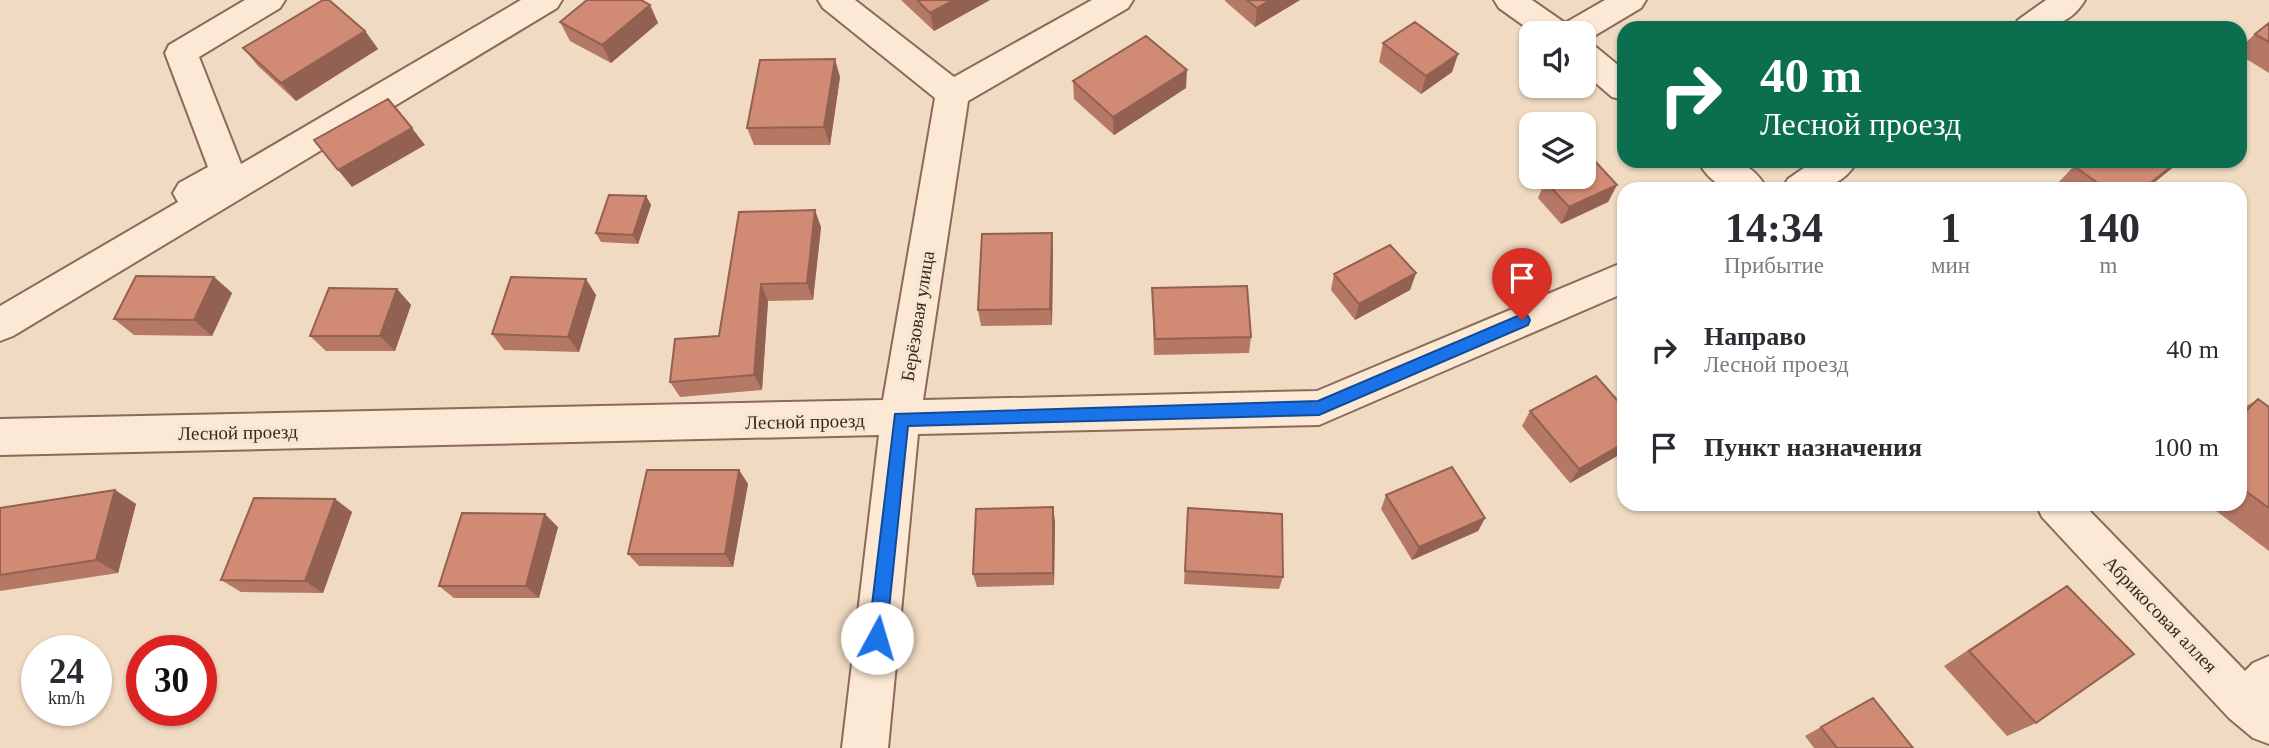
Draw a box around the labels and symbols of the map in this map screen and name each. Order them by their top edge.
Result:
pin [1492,248,1552,320]
street label: Берёзовая улица [897,249,938,383]
street label: Лесной проезд [745,410,865,433]
street label: Лесной проезд [178,421,298,444]
street label: Абрикосовая аллея [2100,552,2222,677]
position arrow [840,601,914,675]
speed limit sign: 30 [126,635,217,726]

